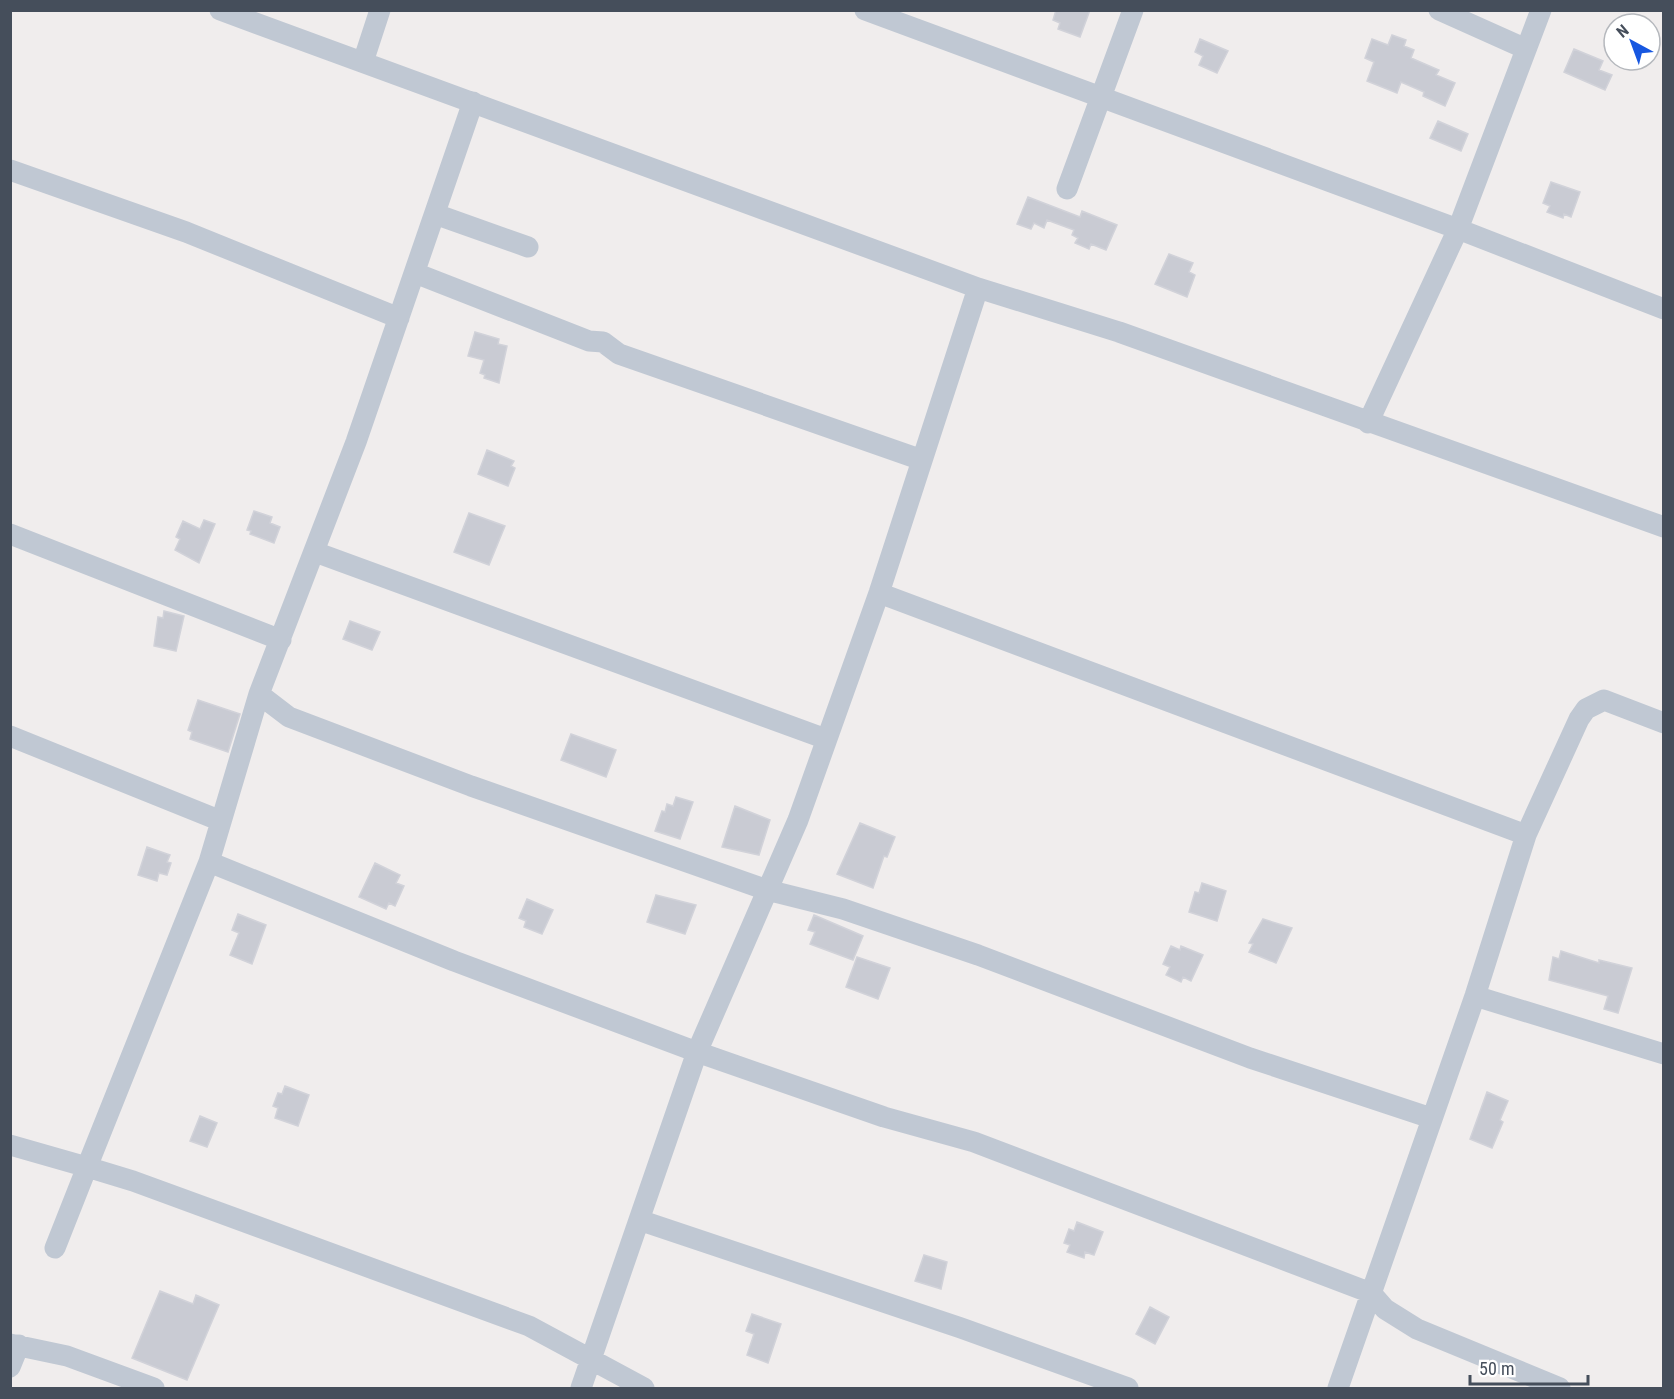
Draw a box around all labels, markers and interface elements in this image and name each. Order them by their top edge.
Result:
north arrow [1602,12,1662,72]
text: N [1613,21,1632,41]
scale bar [1470,1348,1588,1386]
text: 50 m [1479,1358,1514,1379]

